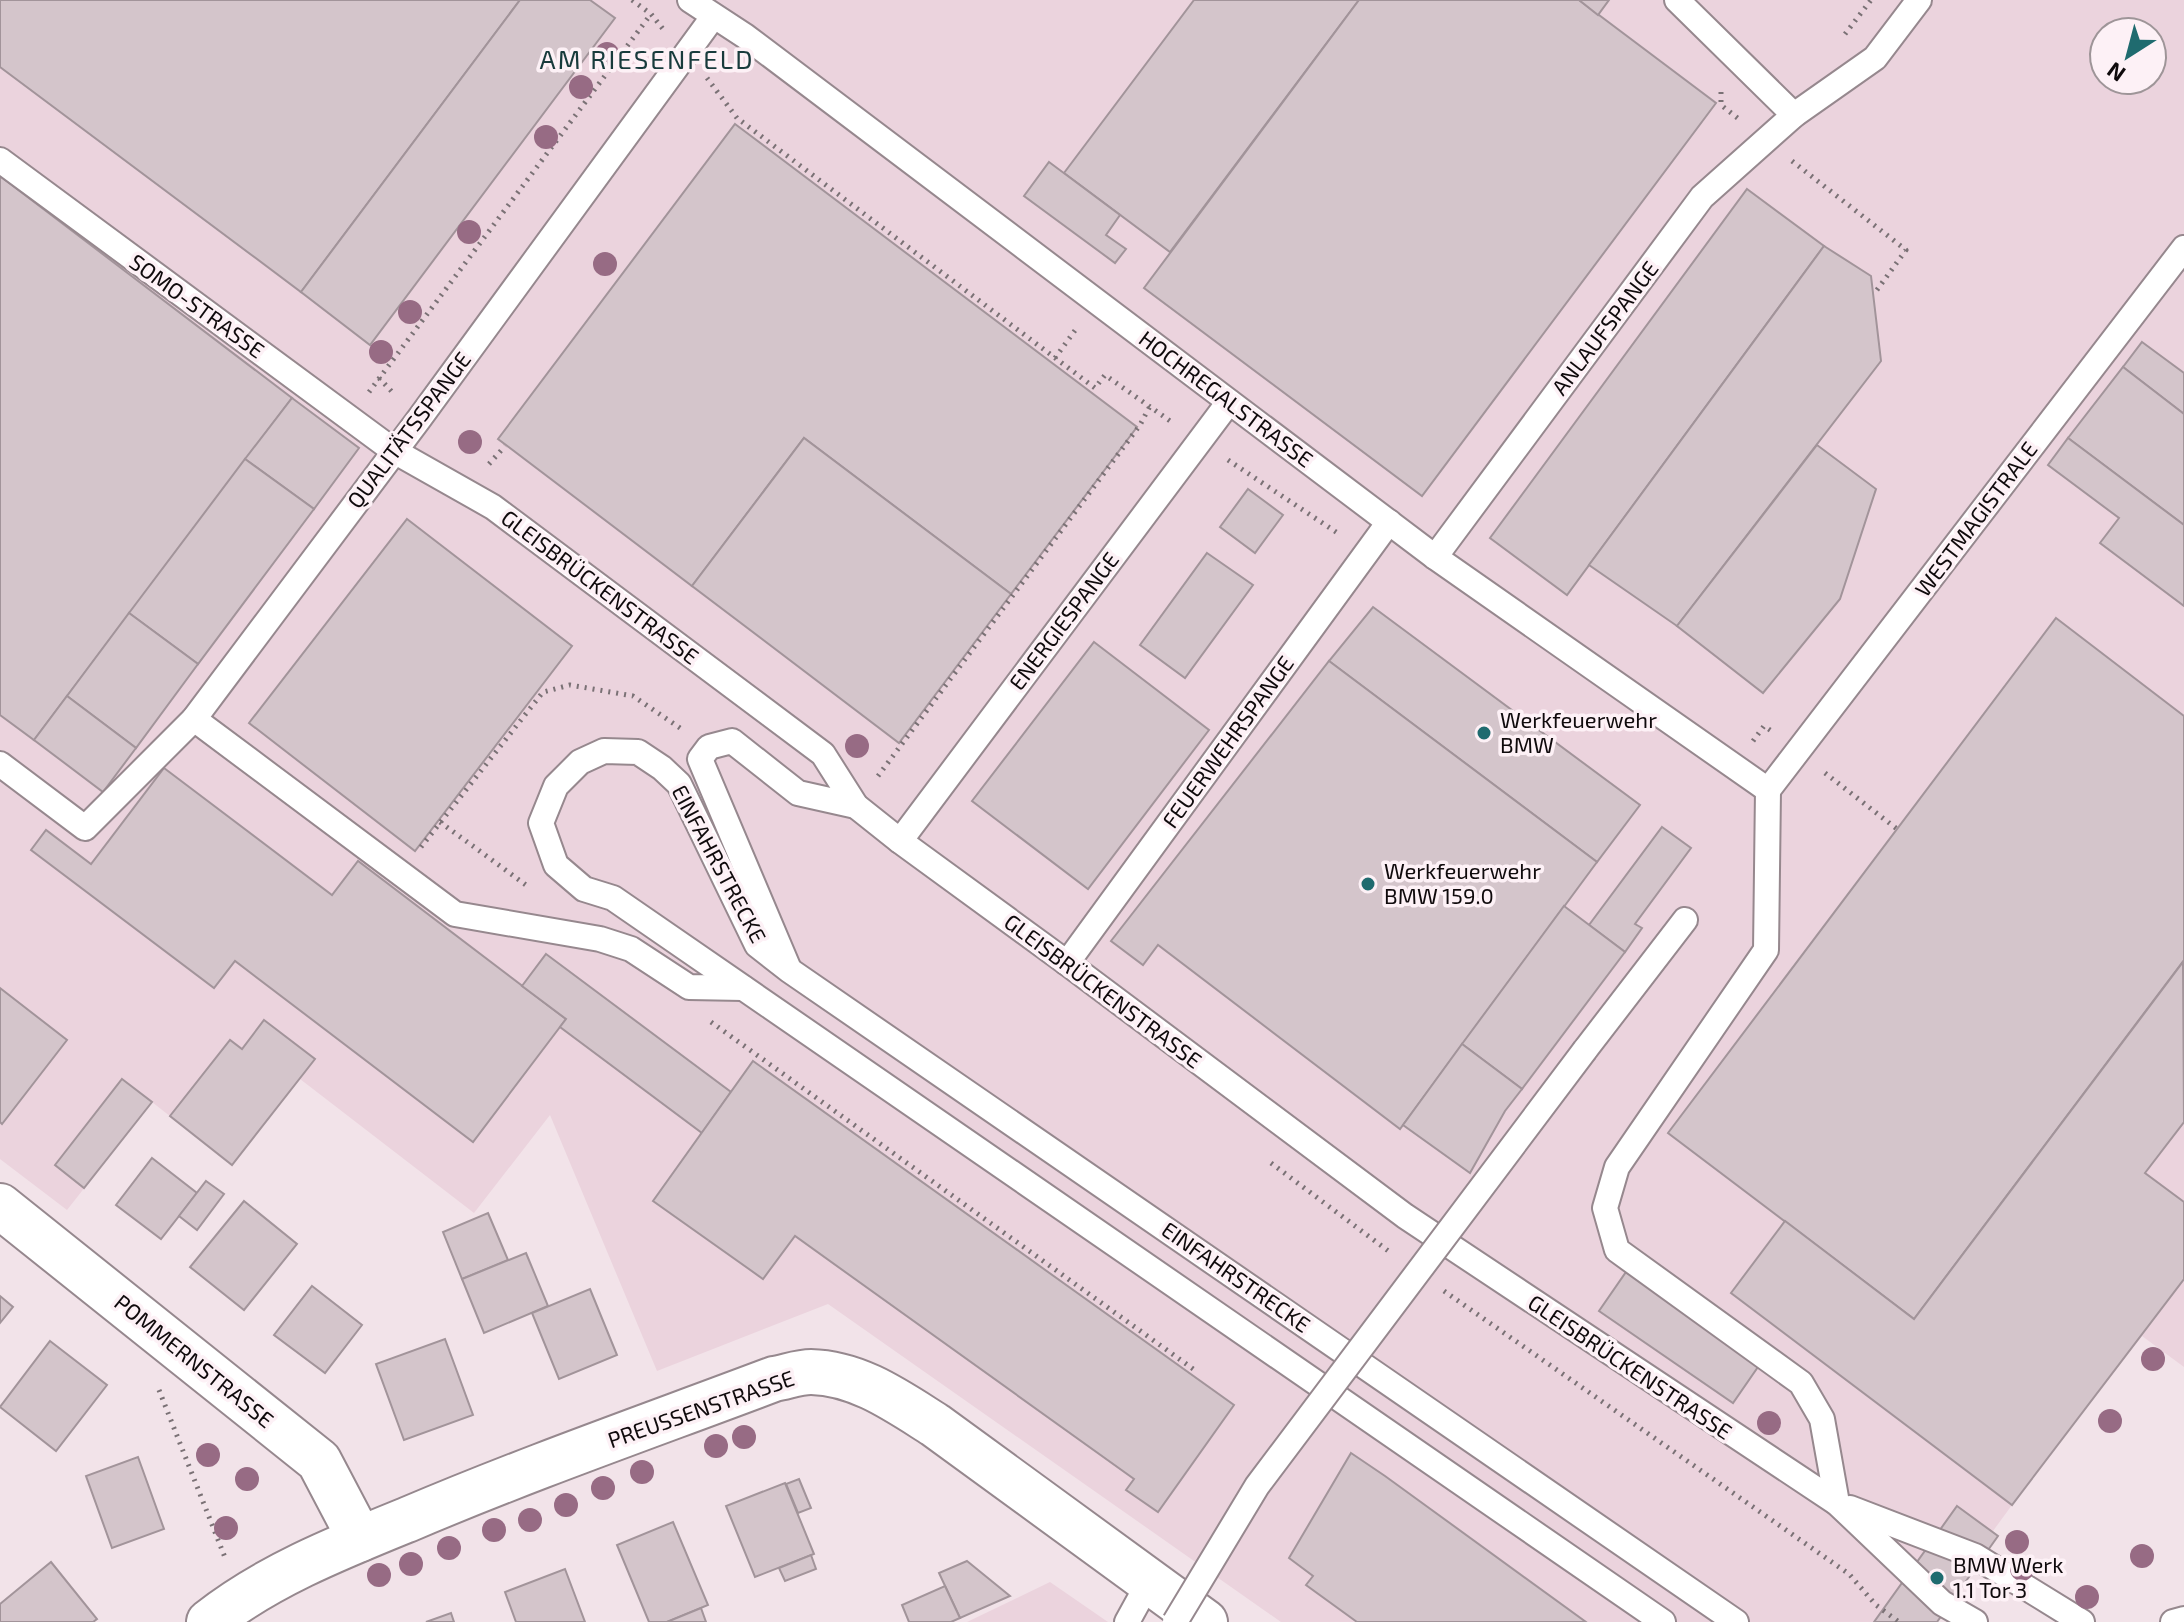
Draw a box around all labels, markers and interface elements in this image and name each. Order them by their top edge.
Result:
north arrow [2088,16,2168,96]
district label: AM RIESENFELD [540,43,754,74]
text: N [2102,58,2130,88]
street label: SOMO-STRASSE [125,248,270,363]
street label: ANLAUFSPANGE [1546,255,1663,399]
street label: HOCHREGALSTRASSE [1135,324,1319,472]
street label: QUALITÄTSSPANGE [341,346,476,513]
street label: WESTMAGISTRALE [1909,436,2042,601]
street label: GLEISBRÜCKENSTRASSE [497,504,704,669]
street label: ENERGIESPANGE [1003,546,1123,694]
street label: FEUERWEHRSPANGE [1156,650,1298,832]
place label: Werkfeuerwehr BMW [1500,706,1657,757]
marker: Werkfeuerwehr BMW [1475,724,1493,742]
street label: EINFAHRSTRECKE [667,780,772,947]
place label: Werkfeuerwehr BMW 159.0 [1384,857,1541,908]
marker: Werkfeuerwehr BMW 159.0 [1359,875,1377,893]
street label: GLEISBRÜCKENSTRASSE [1000,908,1207,1073]
street label: EINFAHRSTRECKE [1157,1215,1316,1337]
street label: POMMERNSTRASSE [110,1288,279,1432]
street label: GLEISBRÜCKENSTRASSE [1524,1288,1737,1444]
street label: PREUSSENSTRASSE [604,1364,797,1452]
place label: BMW Werk 1.1 Tor 3 [1953,1551,2063,1602]
marker: BMW Werk 1.1 Tor 3 [1928,1569,1946,1587]

